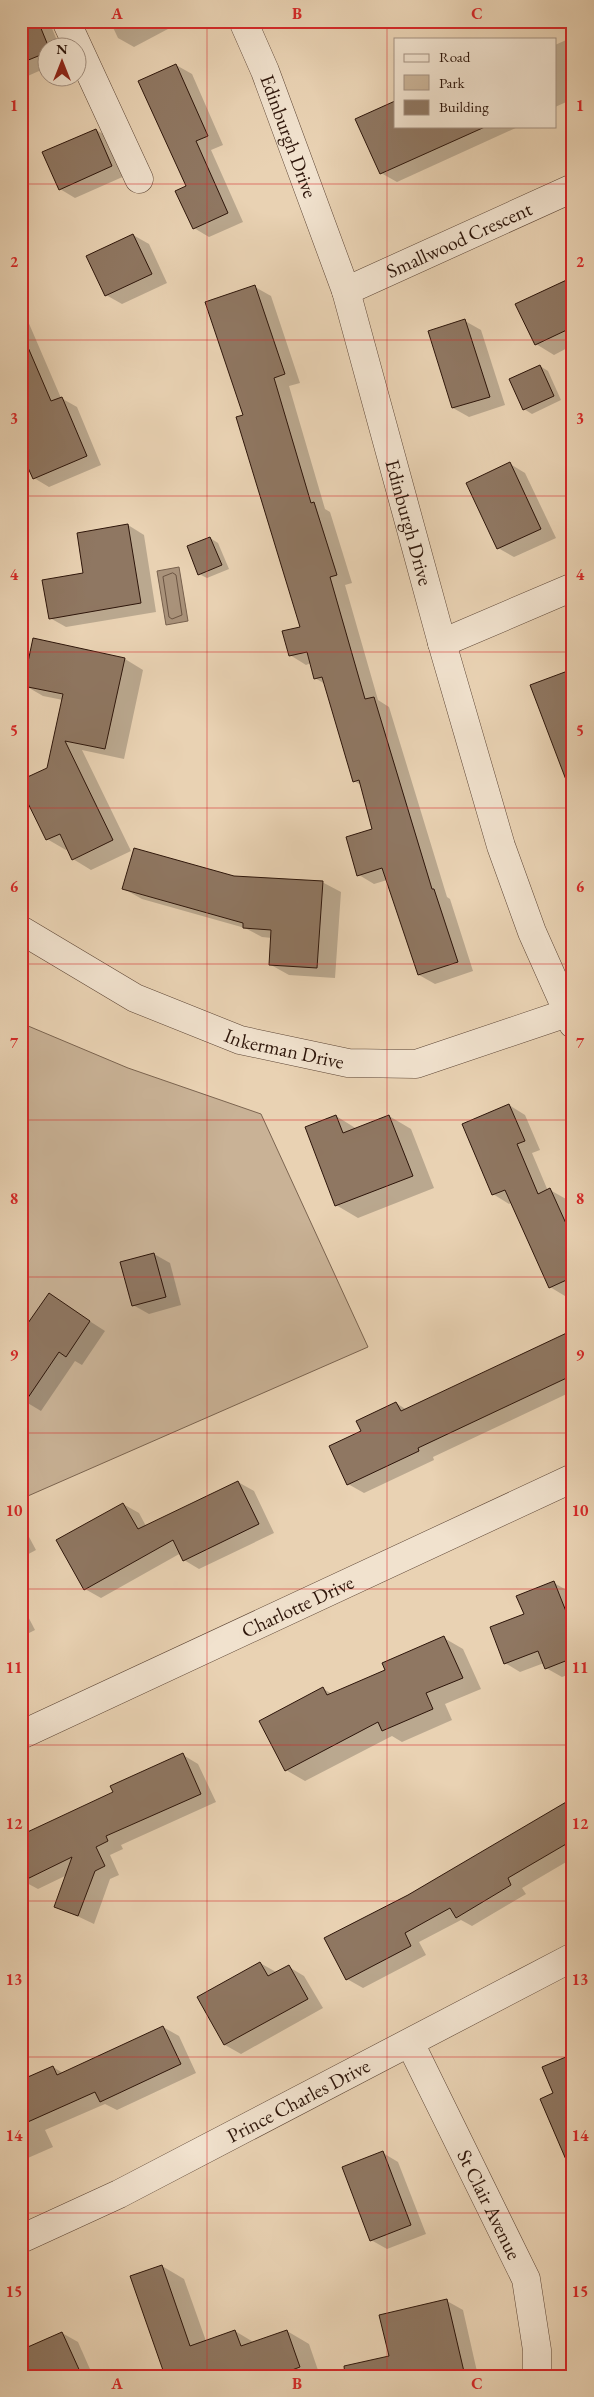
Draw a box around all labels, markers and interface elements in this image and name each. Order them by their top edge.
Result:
text: A [110,3,123,24]
text: B [292,3,302,24]
text: C [471,3,483,24]
north arrow [38,38,88,88]
legend [394,38,556,128]
text: N [56,40,68,58]
text: Road [439,47,471,66]
street label: Edinburgh Drive [254,71,324,202]
text: Park [439,73,466,92]
text: 1 [10,95,18,116]
text: 1 [576,95,584,116]
text: Building [439,97,489,116]
street label: Smallwood Crescent [382,195,537,284]
text: 2 [10,251,19,272]
text: 2 [576,251,585,272]
text: 3 [10,408,18,429]
text: 3 [576,408,584,429]
street label: Edinburgh Drive [380,456,439,589]
text: 4 [10,564,19,585]
text: 4 [576,564,585,585]
text: 5 [10,720,18,741]
text: 5 [576,720,584,741]
text: 6 [10,876,19,897]
text: 6 [576,876,585,897]
street label: Inkerman Drive [220,1022,347,1075]
text: 7 [10,1032,19,1053]
text: 7 [576,1032,585,1053]
text: 8 [10,1188,18,1209]
text: 8 [576,1188,584,1209]
text: 9 [10,1344,19,1365]
text: 9 [576,1344,585,1365]
text: 10 [6,1500,23,1521]
text: 10 [572,1500,589,1521]
street label: Charlotte Drive [237,1569,358,1644]
text: 11 [6,1657,22,1678]
text: 11 [572,1657,588,1678]
text: 12 [6,1813,23,1834]
text: 12 [572,1813,589,1834]
text: 13 [6,1969,22,1990]
text: 13 [572,1969,588,1990]
street label: Prince Charles Drive [222,2052,374,2148]
text: 14 [6,2125,23,2146]
text: 14 [572,2125,589,2146]
street label: St Clair Avenue [451,2145,528,2264]
text: 15 [6,2281,22,2302]
text: 15 [572,2281,588,2302]
text: A [110,2373,123,2394]
text: B [292,2373,302,2394]
text: C [471,2373,483,2394]

